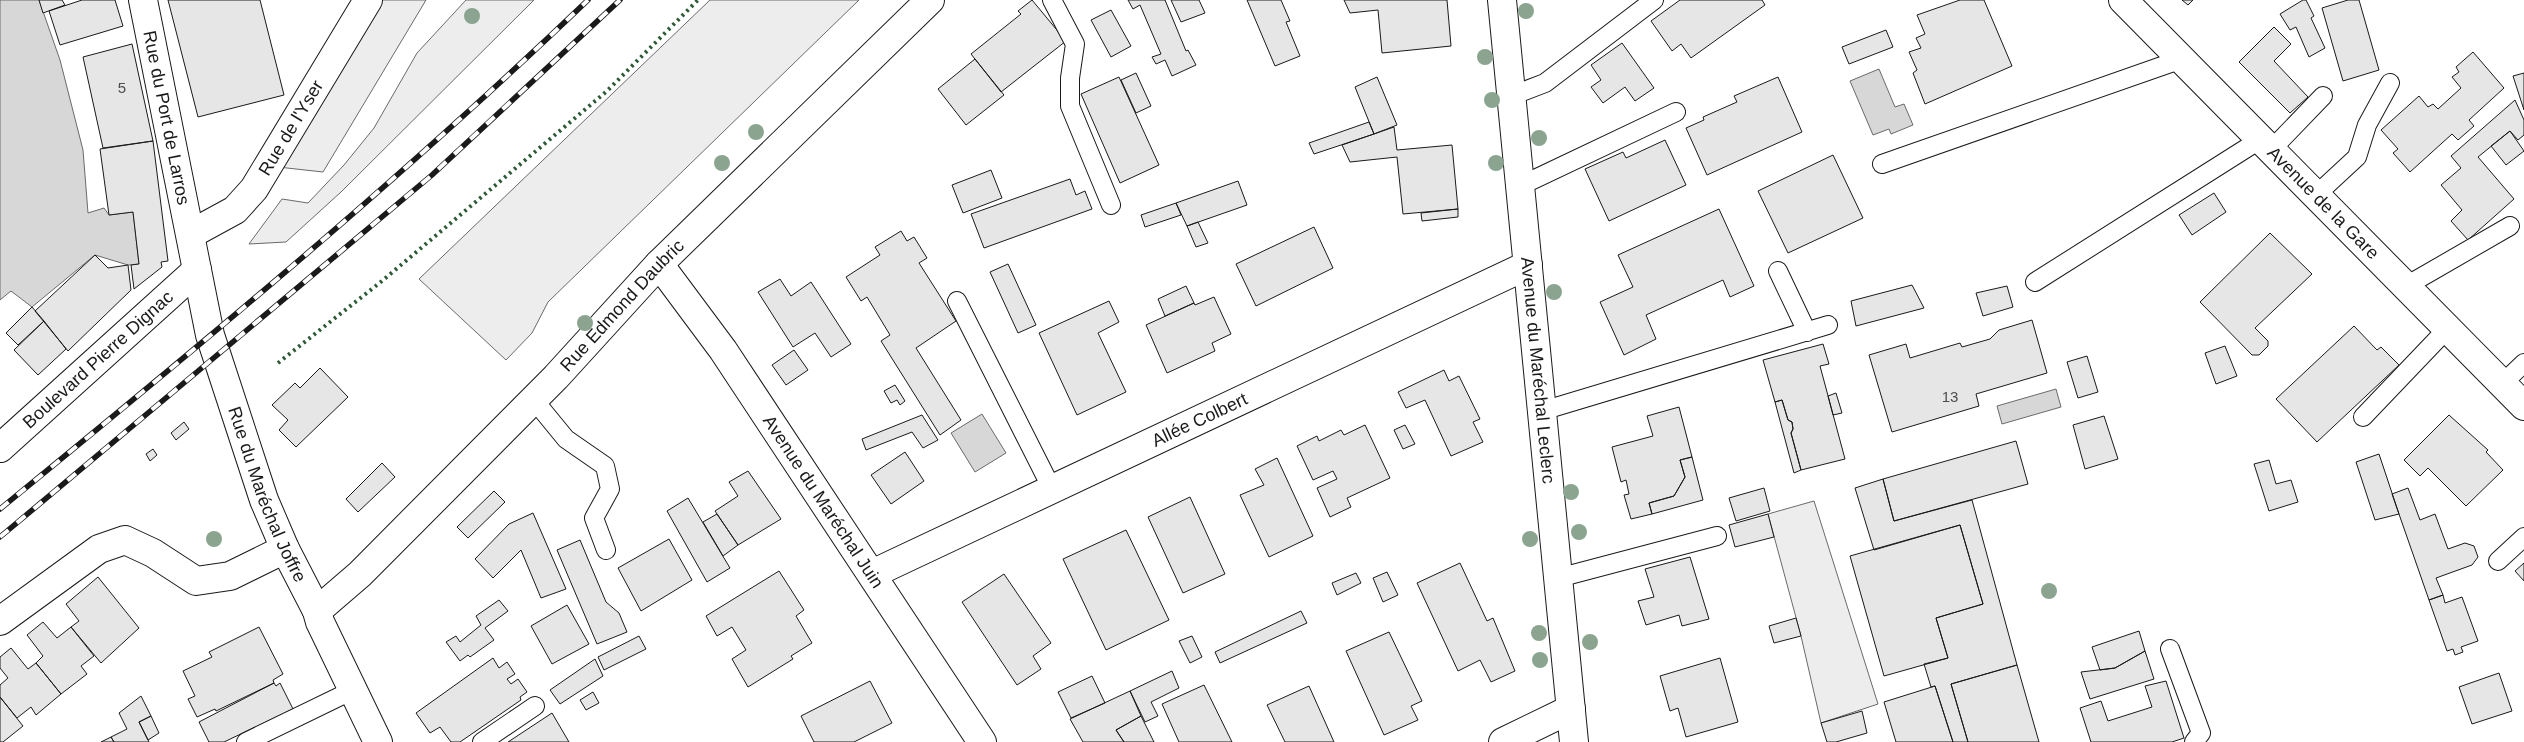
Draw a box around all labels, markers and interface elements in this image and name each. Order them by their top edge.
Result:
street label: Rue du Port de Larros [139,29,194,207]
street label: Rue de l'Yser [255,77,327,179]
house number: 5 [118,79,126,96]
street label: Avenue de la Gare [2263,142,2383,263]
street label: Rue Edmond Daubric [556,236,688,375]
street label: Avenue du Maréchal Leclerc [1517,256,1559,485]
street label: Boulevard Pierre Dignac [19,287,177,432]
house number: 13 [1942,388,1958,405]
street label: Allée Colbert [1149,389,1250,451]
street label: Rue du Maréchal Joffre [224,404,310,585]
street label: Avenue du Maréchal Juin [759,412,887,592]

